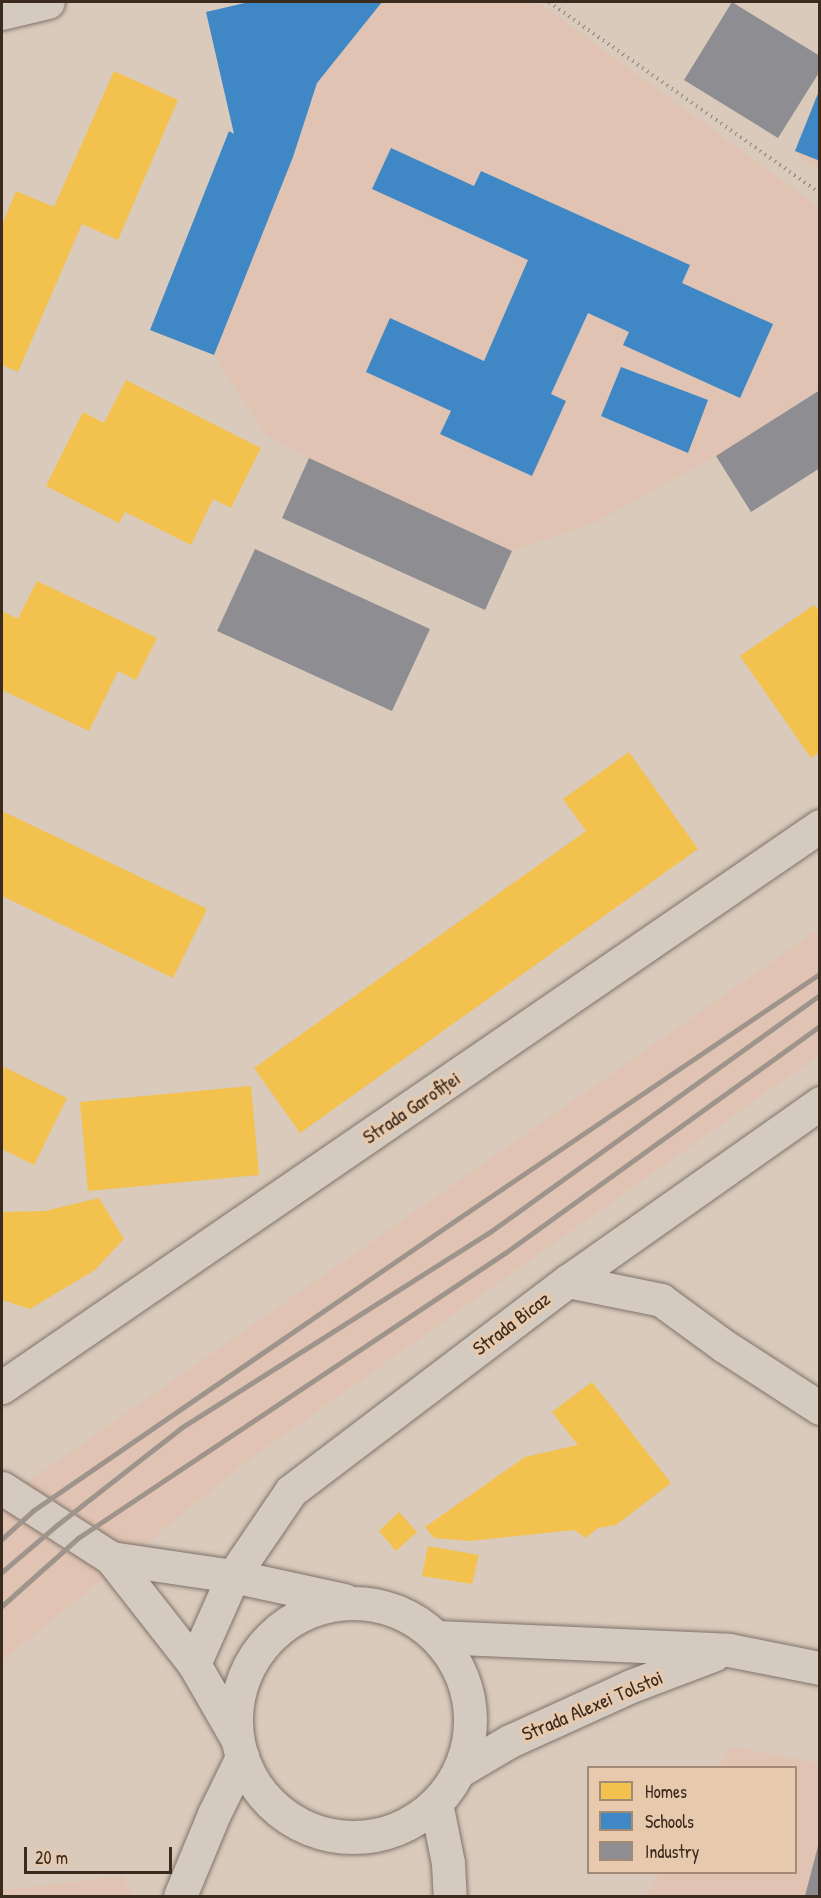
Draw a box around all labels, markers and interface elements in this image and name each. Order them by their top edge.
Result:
street label: Strada Garofiței [358,1066,464,1148]
street label: Strada Bicaz [468,1286,554,1360]
street label: Strada Alexei Tolstoi [518,1665,666,1745]
legend [587,1766,797,1874]
text: Homes [645,1779,687,1804]
text: Schools [645,1809,694,1834]
scale bar [27,1835,176,1873]
text: Industry [645,1839,699,1864]
text: 20 m [35,1845,68,1870]

